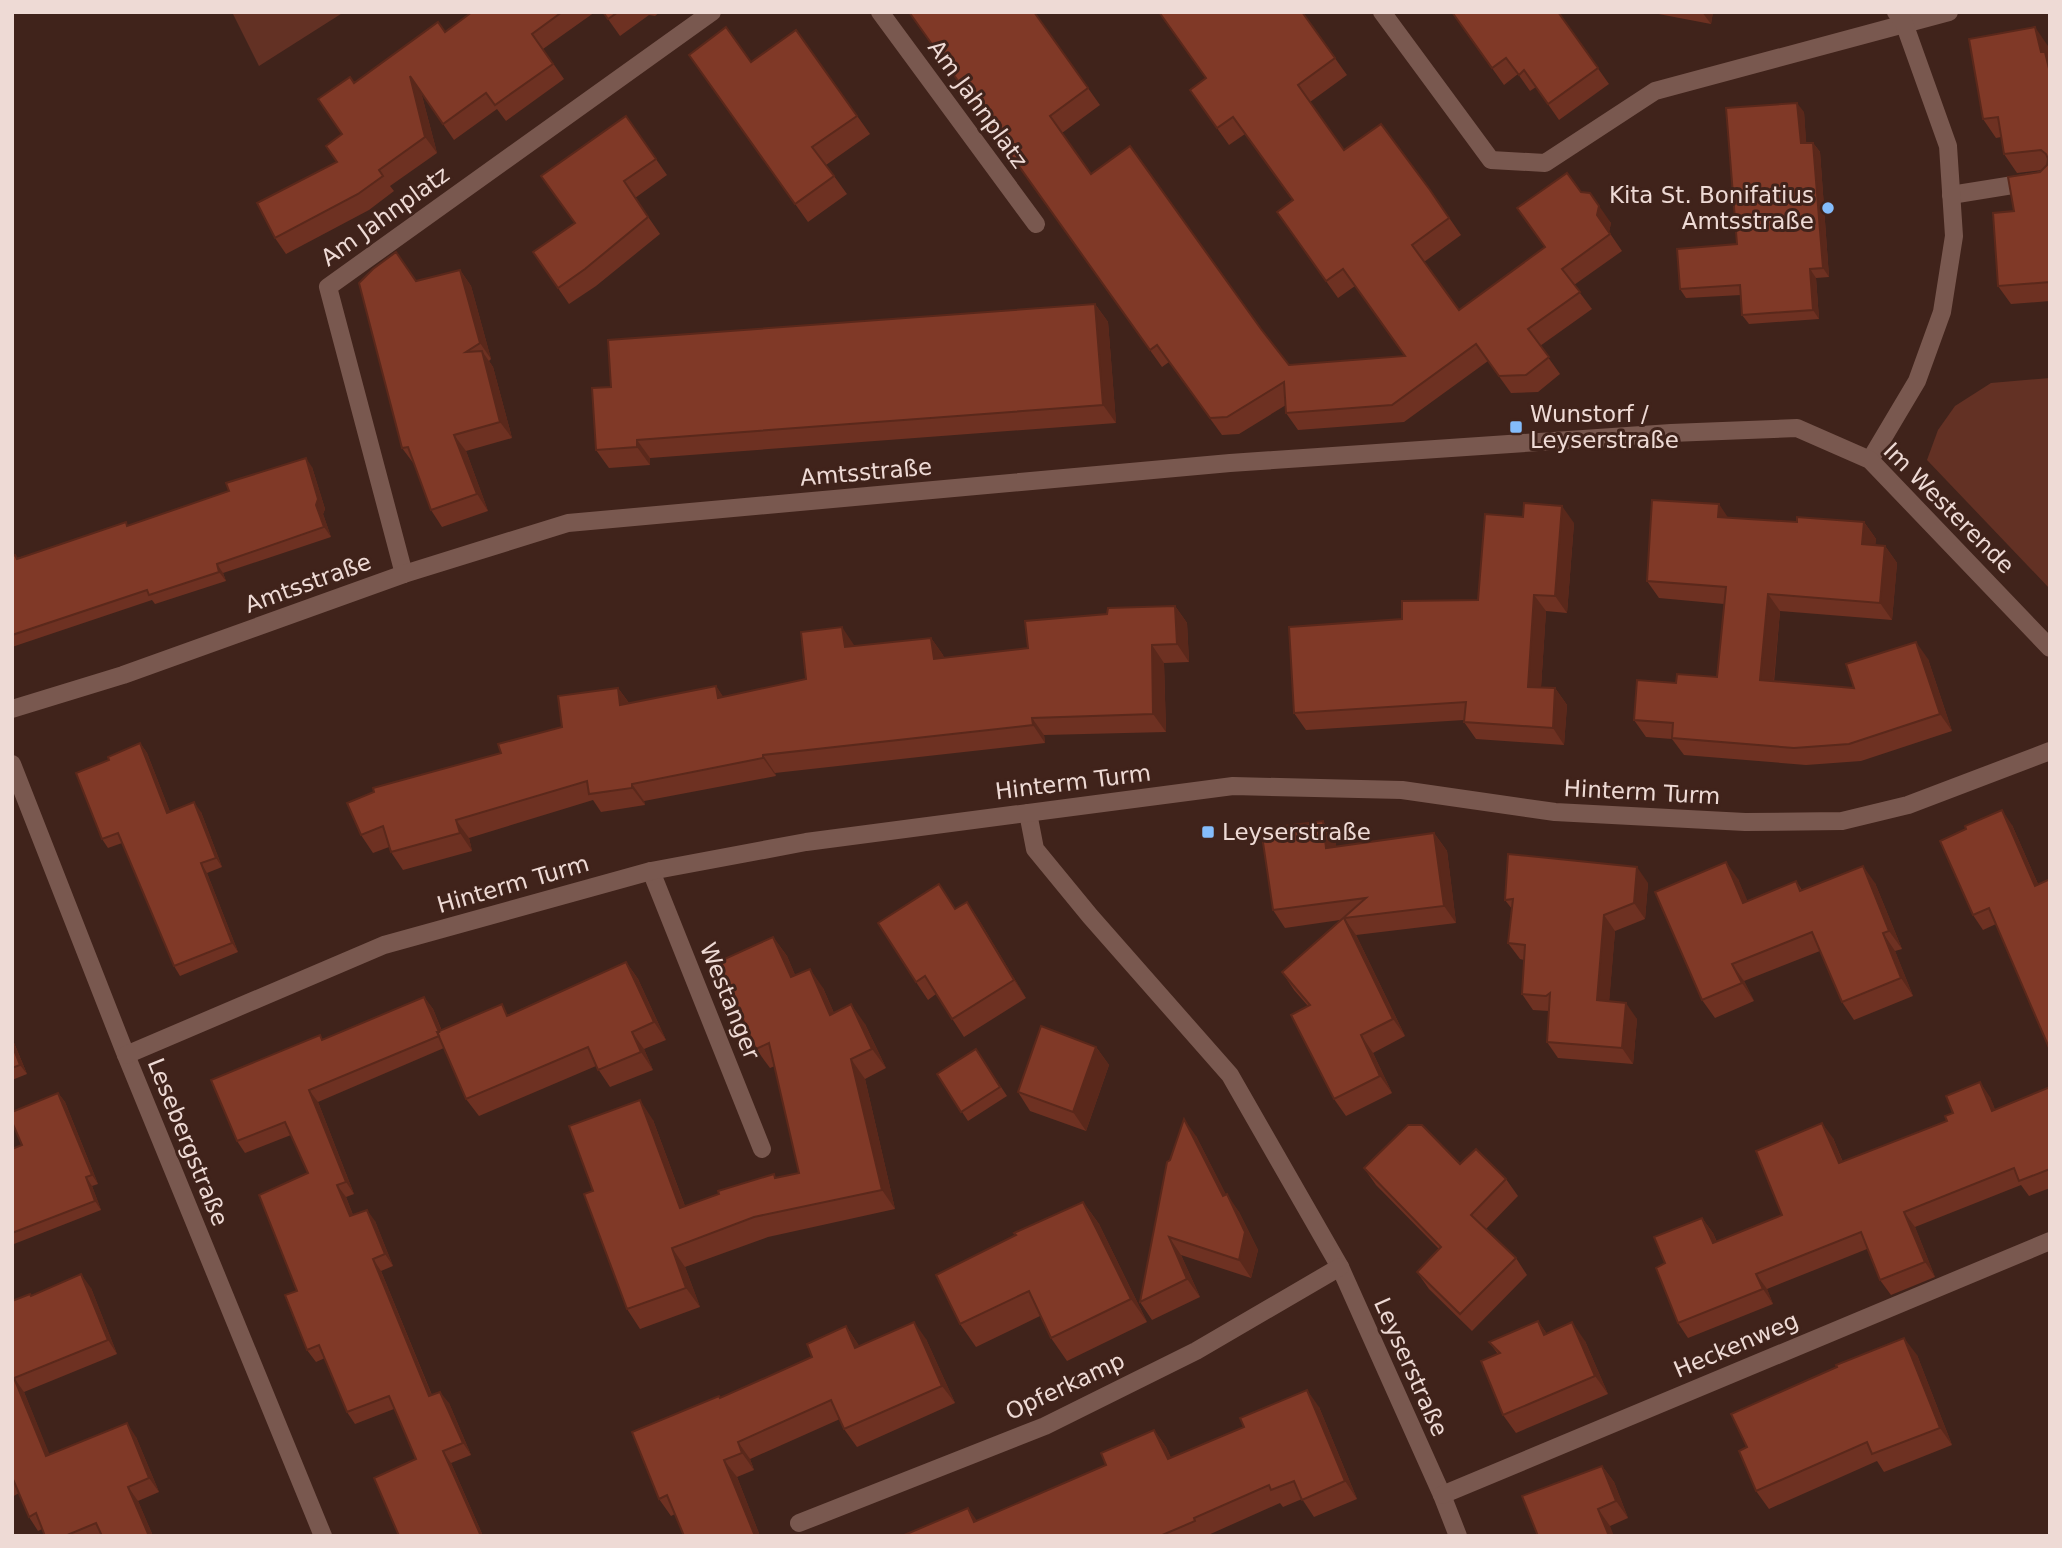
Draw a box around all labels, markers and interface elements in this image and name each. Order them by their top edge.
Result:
street label: Am Jahnplatz [923,35,1033,173]
street label: Am Jahnplatz [316,161,454,271]
place label: Kita St. Bonifatius Amtsstraße [1609,182,1814,234]
marker: Kita St. Bonifatius Amtsstraße [1820,200,1836,216]
place label: Wunstorf / Leyserstraße [1530,401,1679,453]
marker: Wunstorf / Leyserstraße [1508,419,1524,435]
street label: Im Westerende [1878,437,2020,579]
street label: Amtsstraße [799,453,933,491]
street label: Amtsstraße [241,548,375,618]
street label: Hinterm Turm [994,760,1152,804]
street label: Hinterm Turm [1563,775,1721,809]
place label: Leyserstraße [1222,819,1371,845]
marker: Leyserstraße [1200,824,1216,840]
street label: Hinterm Turm [434,850,592,918]
street label: Westanger [695,939,765,1064]
street label: Lesebergstraße [143,1054,233,1230]
street label: Leyserstraße [1369,1294,1453,1440]
street label: Heckenweg [1670,1307,1802,1383]
street label: Opferkamp [1001,1347,1129,1425]

